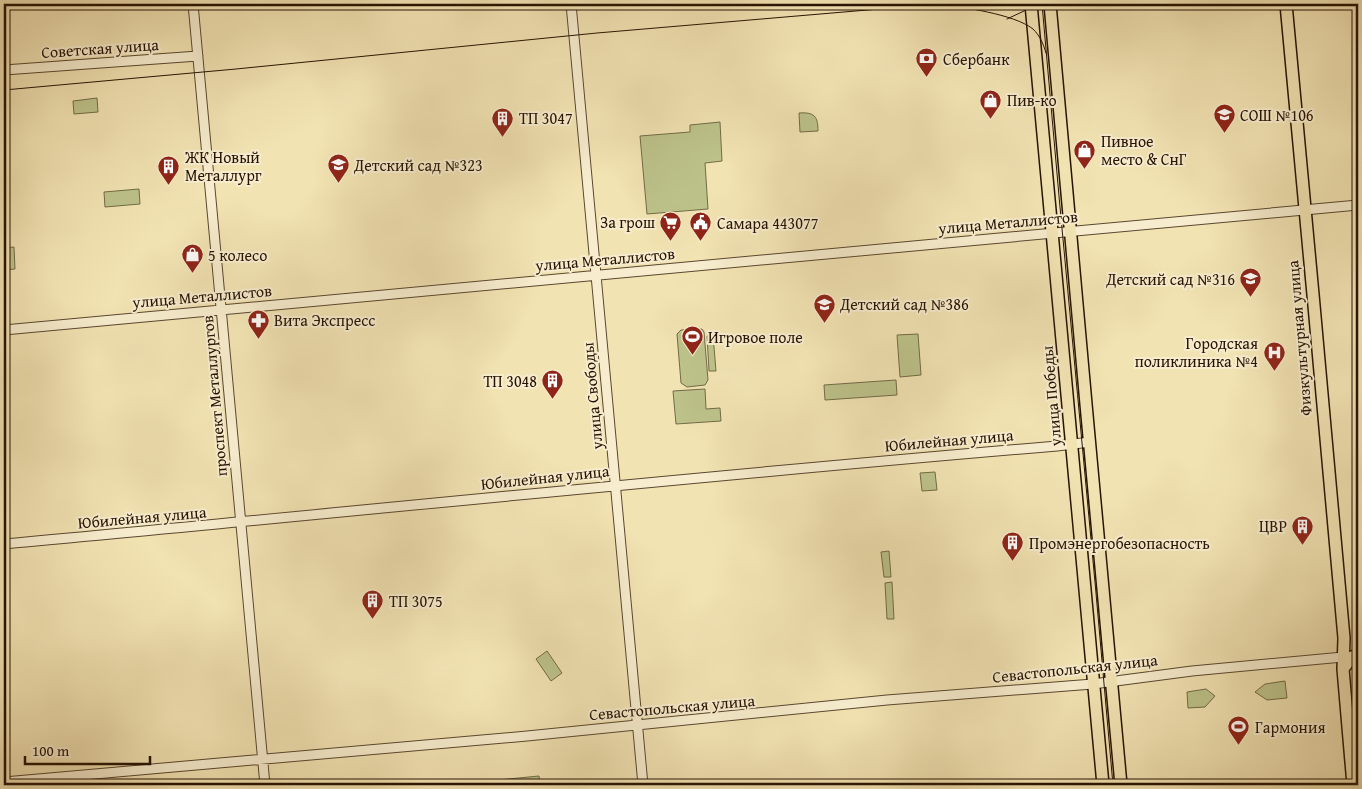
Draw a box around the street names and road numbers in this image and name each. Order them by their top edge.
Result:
street label: Советская улица [40,32,160,64]
street label: улица Металлистов [936,204,1079,240]
street label: улица Металлистов [533,241,676,277]
street label: Физкультурная улица [1280,259,1318,417]
street label: улица Металлистов [130,278,273,314]
street label: проспект Металлургов [195,314,233,478]
street label: улица Свободы [575,341,609,452]
street label: улица Победы [1035,345,1067,448]
street label: Юбилейная улица [884,422,1015,458]
street label: Юбилейная улица [480,458,611,496]
street label: Юбилейная улица [77,499,208,535]
street label: Севастопольская улица [991,647,1159,689]
street label: Севастопольская улица [588,688,756,726]

